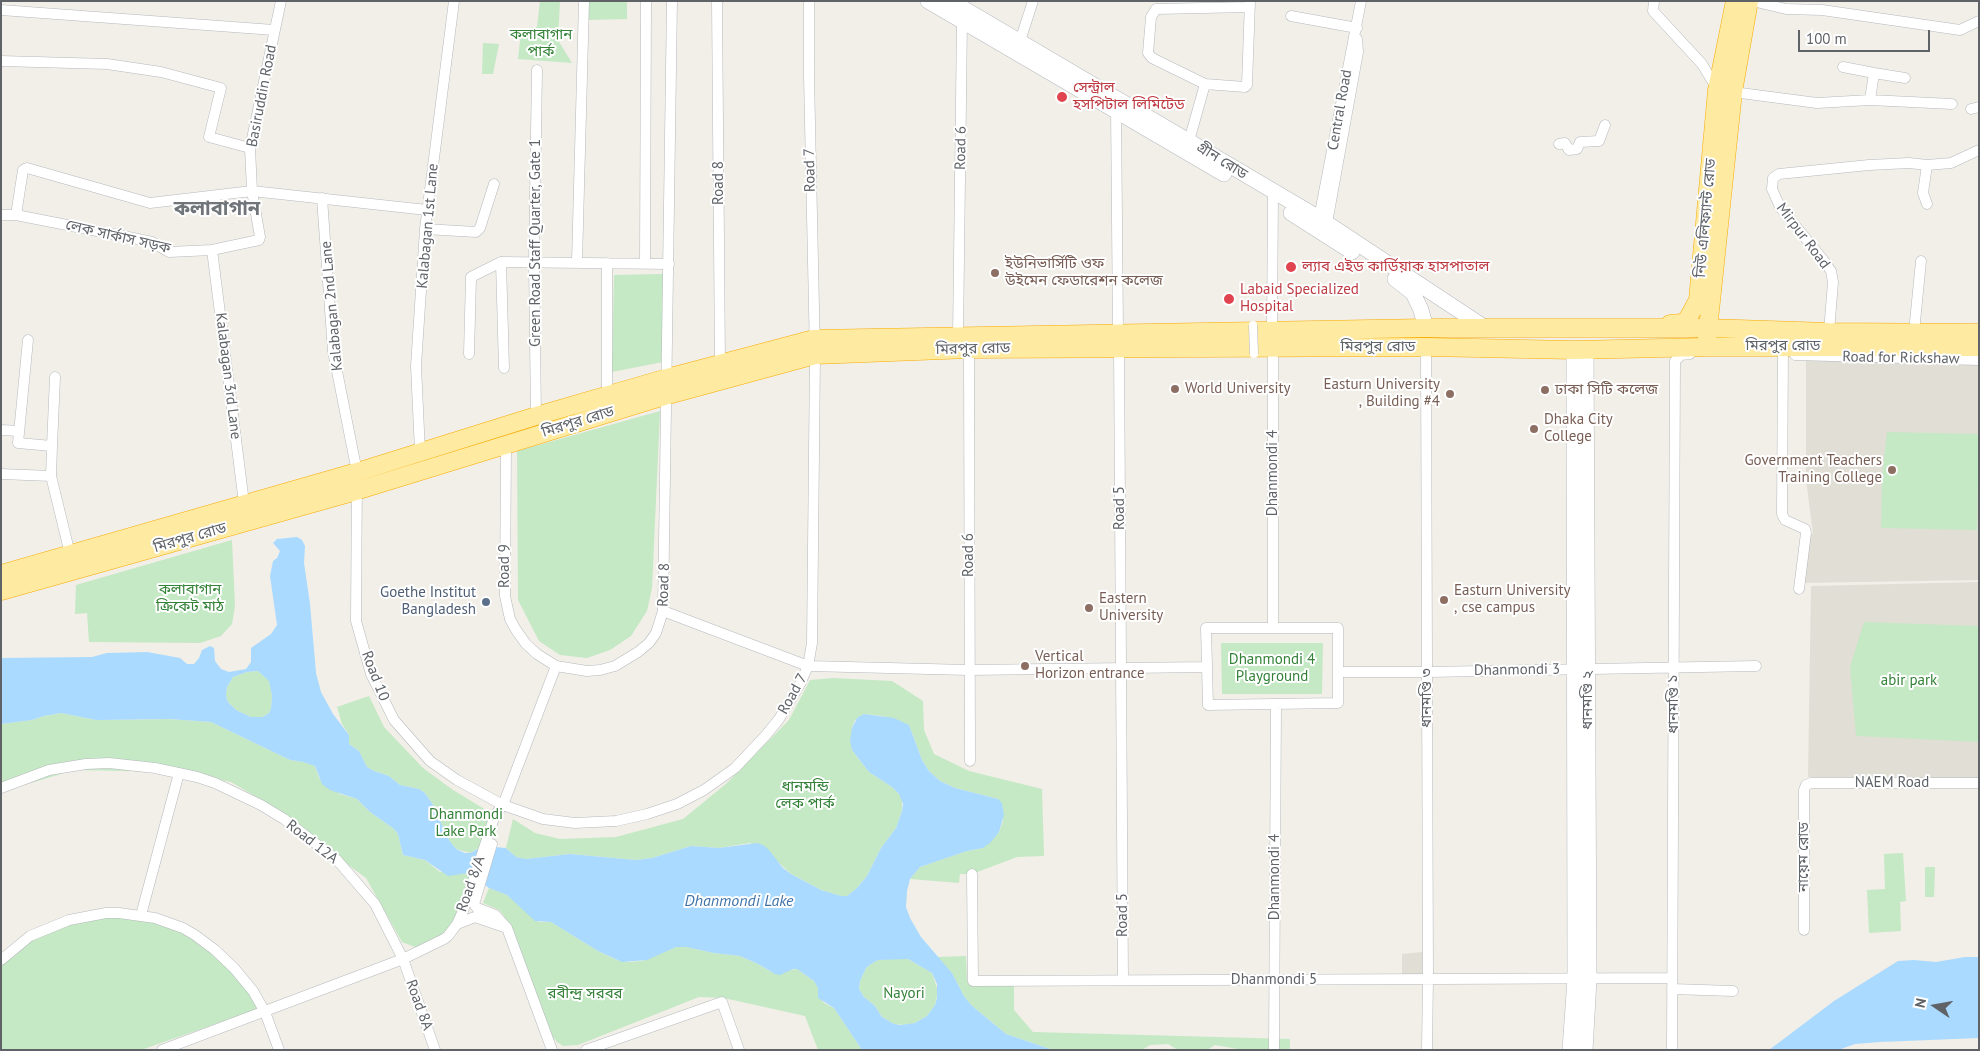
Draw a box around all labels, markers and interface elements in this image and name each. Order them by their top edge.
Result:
scale bar [1800,20,1932,52]
park label: কলাবাগান পার্ক [510,26,572,61]
text: 100 m [1806,29,1847,48]
street label: Basiruddin Road [243,43,281,149]
street label: Central Road [1324,68,1356,152]
place label: সেন্ট্রাল হসপিটাল লিমিটেড [1073,79,1185,114]
marker: সেন্ট্রাল হসপিটাল লিমিটেড [1055,90,1069,104]
street label: Road 6 [952,126,970,170]
street label: গ্রীন রোড [1193,138,1251,184]
street label: Green Road Staff Quarter, Gate 1 [527,139,545,347]
street label: Road 7 [801,148,819,192]
street label: নিউ এলিফ্যান্ট রোড [1692,158,1720,278]
street label: Road 8 [710,161,728,205]
street label: Kalabagan 1st Lane [414,163,442,289]
district label: কলাবাগান [174,197,260,221]
street label: Mirpur Road [1772,199,1834,273]
street label: লেক সার্কাস সড়ক [64,216,172,258]
street label: Kalabagan 2nd Lane [317,240,347,372]
place label: ইউনিভার্সিটি ওফ উইমেন ফেডারেশন কলেজ [1005,255,1163,290]
place label: ল্যাব এইড কার্ডিয়াক হাসপাতাল [1302,258,1489,276]
marker: ল্যাব এইড কার্ডিয়াক হাসপাতাল [1284,260,1298,274]
marker: ইউনিভার্সিটি ওফ উইমেন ফেডারেশন কলেজ [989,267,1001,279]
place label: Labaid Specialized Hospital [1240,281,1359,316]
marker: Labaid Specialized Hospital [1222,292,1236,306]
street label: Kalabagan 3rd Lane [211,312,245,440]
street label: মিরপুর রোড [1746,337,1820,355]
street label: মিরপুর রোড [1341,338,1415,356]
street label: মিরপুর রোড [935,339,1011,359]
street label: Road for Rickshaw [1842,348,1960,368]
place label: Easturn University , Building #4 [1324,376,1440,411]
place label: World University [1185,380,1291,398]
place label: ঢাকা সিটি কলেজ [1555,381,1658,399]
marker: World University [1169,383,1181,395]
marker: ঢাকা সিটি কলেজ [1539,384,1551,396]
marker: Easturn University , Building #4 [1444,388,1456,400]
street label: মিরপুর রোড [540,402,616,442]
place label: Dhaka City College [1544,411,1613,446]
marker: Dhaka City College [1528,423,1540,435]
street label: Dhanmondi 4 [1264,430,1282,516]
place label: Government Teachers Training College [1744,452,1882,487]
marker: Government Teachers Training College [1886,464,1898,476]
street label: Road 5 [1111,486,1129,530]
street label: মিরপুর রোড [152,519,228,557]
street label: Road 6 [960,533,978,577]
street label: Road 9 [496,544,514,588]
street label: Road 8 [654,563,674,607]
park label: কলাবাগান ক্রিকেট মাঠ [156,581,224,616]
place label: Easturn University , cse campus [1454,582,1570,617]
place label: Goethe Institut Bangladesh [380,584,476,619]
place label: Eastern University [1099,590,1163,625]
marker: Easturn University , cse campus [1438,594,1450,606]
marker: Goethe Institut Bangladesh [480,596,492,608]
marker: Eastern University [1083,602,1095,614]
street label: Road 10 [357,648,393,704]
place label: Vertical Horizon entrance [1035,648,1145,683]
park label: Dhanmondi 4 Playground [1229,651,1315,686]
marker: Vertical Horizon entrance [1019,660,1031,672]
street label: Dhanmondi 3 [1474,660,1560,680]
street label: ধানমণ্ডি ৩ [1418,668,1436,728]
street label: Road 7 [774,670,812,718]
street label: ধানমণ্ডি ২ [1579,670,1597,730]
park label: abir park [1881,672,1937,690]
street label: ধানমণ্ডি ১ [1665,674,1683,734]
street label: NAEM Road [1855,774,1929,792]
park label: ধানমন্ডি লেক পার্ক [775,778,835,813]
park label: Dhanmondi Lake Park [429,806,503,841]
street label: Road 12A [282,816,342,868]
street label: নায়েম রোড [1795,822,1813,892]
street label: Dhanmondi 4 [1266,834,1284,920]
street label: Road 8/A [453,854,489,914]
water label: Dhanmondi Lake [685,891,793,911]
street label: Road 5 [1114,893,1132,937]
street label: Dhanmondi 5 [1231,971,1317,989]
street label: Road 8A [402,977,436,1033]
north arrow [1910,981,1960,1031]
park label: রবীন্দ্র সরবর [547,985,623,1003]
park label: Nayori [883,985,925,1003]
text: N [1911,997,1930,1009]

